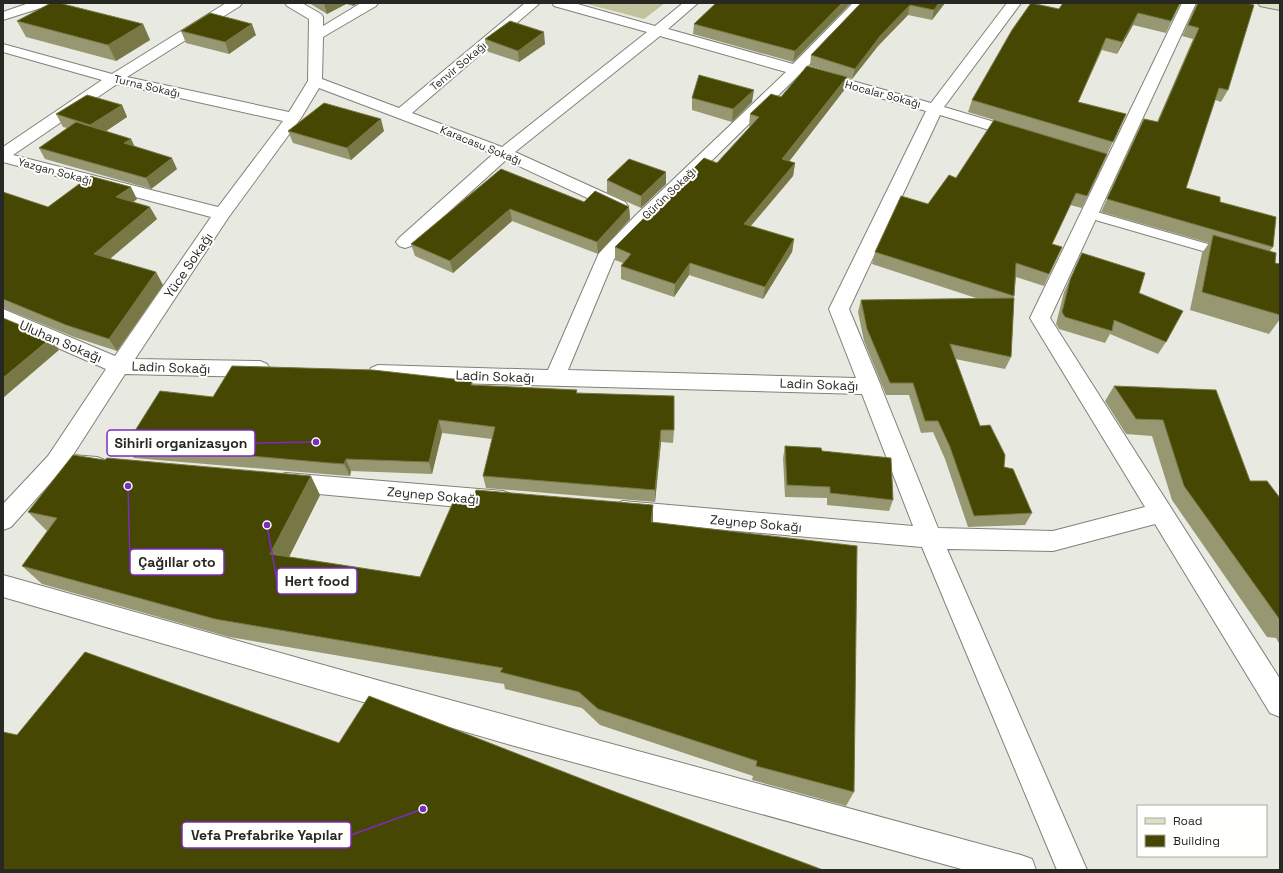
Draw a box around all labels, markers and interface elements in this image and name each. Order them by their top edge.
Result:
street label: Tenvir Sokağı [427,38,489,94]
street label: Turna Sokağı [112,72,182,100]
street label: Hocalar Sokağı [843,77,923,111]
street label: Karacasu Sokağı [438,122,524,168]
street label: Yazgan Sokağı [17,154,93,188]
street label: Gürün Sokağı [639,164,699,222]
street label: Yüce Sokağı [160,229,217,301]
street label: Uluhan Sokağı [17,316,105,367]
street label: Ladin Sokağı [131,358,211,377]
street label: Ladin Sokağı [455,367,535,386]
street label: Ladin Sokağı [779,375,859,394]
callout: Sihirli organizasyon [107,430,255,456]
text: Sihirli organizasyon [115,434,247,452]
street label: Zeynep Sokağı [386,483,480,508]
street label: Zeynep Sokağı [709,511,803,536]
callout: Çağıllar oto [130,549,224,575]
text: Çağıllar oto [138,553,216,571]
callout: Hert food [277,568,357,594]
text: Hert food [285,572,349,590]
legend [1137,805,1267,857]
text: Road [1173,813,1202,829]
callout: Vefa Prefabrike Yapılar [182,822,351,848]
text: Vefa Prefabrike Yapılar [191,826,344,844]
text: Building [1173,833,1220,849]

